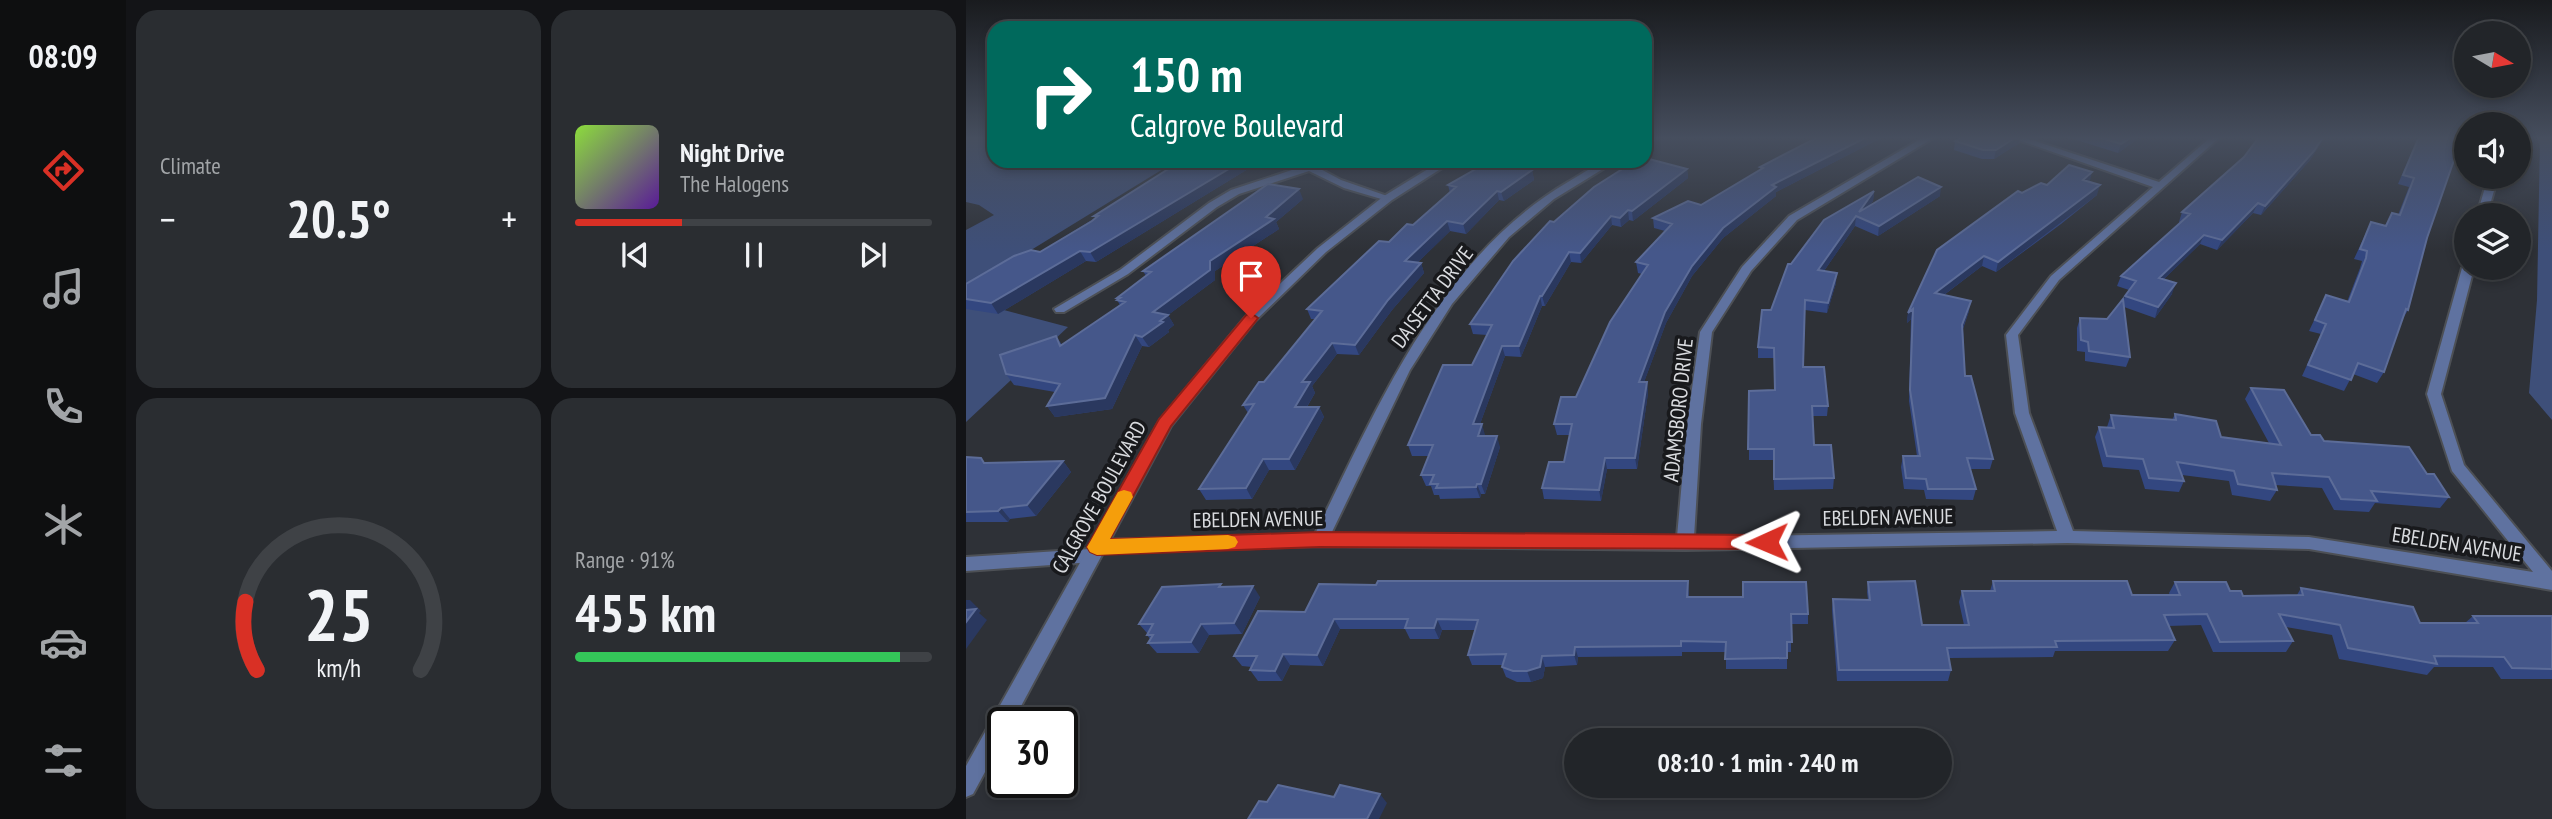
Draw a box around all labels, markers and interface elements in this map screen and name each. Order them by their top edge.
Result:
north arrow [2454,21,2530,98]
map controls [2454,21,2531,280]
text: 08:09 [28,35,98,77]
text: 150 m [1130,42,1243,106]
icon: right [1015,49,1106,140]
text: Calgrove Boulevard [1130,104,1344,146]
button: sound [2454,112,2531,189]
text: Night Drive [680,136,785,169]
icon: directions [39,146,88,195]
text: Climate [160,151,221,180]
text: The Halogens [680,169,789,198]
text: 20.5° [286,185,391,252]
text: − [160,194,176,243]
text: + [501,194,517,243]
button: layers [2454,203,2531,280]
icon: previous [616,236,654,274]
icon: pause [735,236,773,274]
icon: next [854,236,892,274]
street label: DAISETTA DRIVE [1385,241,1479,353]
pin [1221,246,1281,318]
icon: arrive [1232,257,1270,295]
icon: music [39,264,88,313]
street label: ADAMSBORO DRIVE [1657,337,1699,483]
icon: phone [39,382,88,431]
street label: CALGROVE BOULEVARD [1046,416,1152,578]
icon: climate [39,500,88,549]
street label: EBELDEN AVENUE [1822,502,1954,532]
street label: EBELDEN AVENUE [1192,504,1324,534]
position arrow [1730,505,1804,579]
street label: EBELDEN AVENUE [2390,520,2524,568]
text: Range · 91% [575,545,675,574]
text: 25 [304,566,373,660]
text: 455 km [575,579,716,646]
icon: car [39,618,88,667]
text: km/h [316,651,361,683]
speed limit sign: 30 [987,707,1078,798]
icon: filters [39,736,88,785]
text: 08:10 · 1 min · 240 m [1658,746,1858,779]

